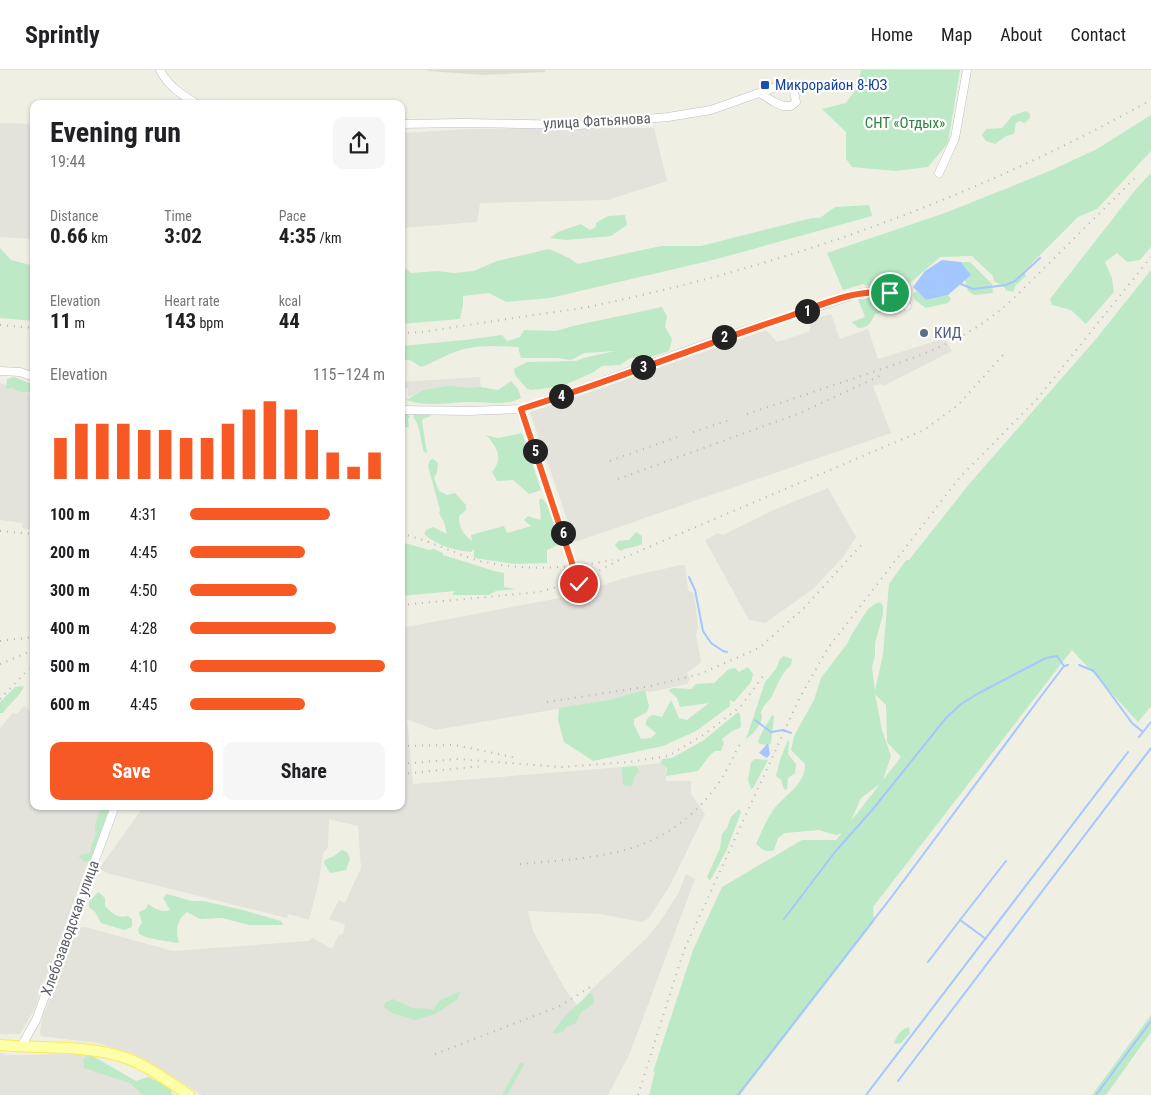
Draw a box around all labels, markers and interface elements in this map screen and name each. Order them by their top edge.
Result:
text: Sprintly [25,21,100,49]
text: Home [871,24,913,45]
text: Map [941,24,972,45]
text: About [1000,24,1042,45]
text: Contact [1070,24,1126,45]
place label: Микрорайон 8-ЮЗ [775,76,888,94]
marker: Микрорайон 8-ЮЗ [759,79,771,91]
street label: улица Фатьянова [543,109,651,133]
park label: СНТ «Отдых» [865,114,945,132]
text: Evening run [50,116,181,149]
button: share [333,117,385,169]
text: 19:44 [50,152,85,171]
text: Distance [50,208,98,224]
text: Time [164,208,192,224]
text: Pace [279,208,306,224]
text: 0.66 [50,224,88,248]
text: 3:02 [164,224,202,248]
text: 4:35 [279,224,316,248]
text: km [88,230,108,246]
text: /km [316,230,342,246]
pin [869,272,911,314]
icon: arrive [876,279,904,307]
text: Elevation [50,293,100,309]
text: Heart rate [164,293,220,309]
text: kcal [279,293,301,309]
pin: 1 [794,298,820,324]
text: 1 [804,303,811,319]
text: 11 [50,309,71,333]
text: 143 [164,309,196,333]
text: 44 [279,309,300,333]
text: m [71,315,85,331]
text: bpm [196,315,224,331]
pin: 2 [712,324,736,350]
place label: КИД [934,324,962,342]
marker: КИД [918,327,930,339]
text: 2 [721,329,728,345]
pin: 3 [630,354,656,380]
text: 3 [640,359,647,375]
text: Elevation [50,365,108,384]
text: 115–124 m [313,365,385,384]
pin: 4 [548,384,574,408]
text: 4 [558,388,565,404]
pin: 5 [522,438,548,464]
text: 5 [532,443,539,459]
text: 100 m [50,505,90,524]
text: 4:31 [130,505,157,524]
pin: 6 [550,520,576,546]
text: 6 [560,525,567,541]
text: 200 m [50,543,90,562]
text: 4:45 [130,543,157,562]
pin [558,563,600,605]
icon: check [565,570,593,598]
text: 300 m [50,581,90,600]
text: 4:50 [130,581,157,600]
text: 400 m [50,619,90,638]
text: 4:28 [130,619,157,638]
text: 500 m [50,657,90,676]
text: 4:10 [130,657,157,676]
text: 600 m [50,695,90,714]
text: 4:45 [130,695,157,714]
button: Save [50,742,213,800]
button: Share [223,742,385,800]
street label: Хлебозаводская улица [37,858,103,998]

